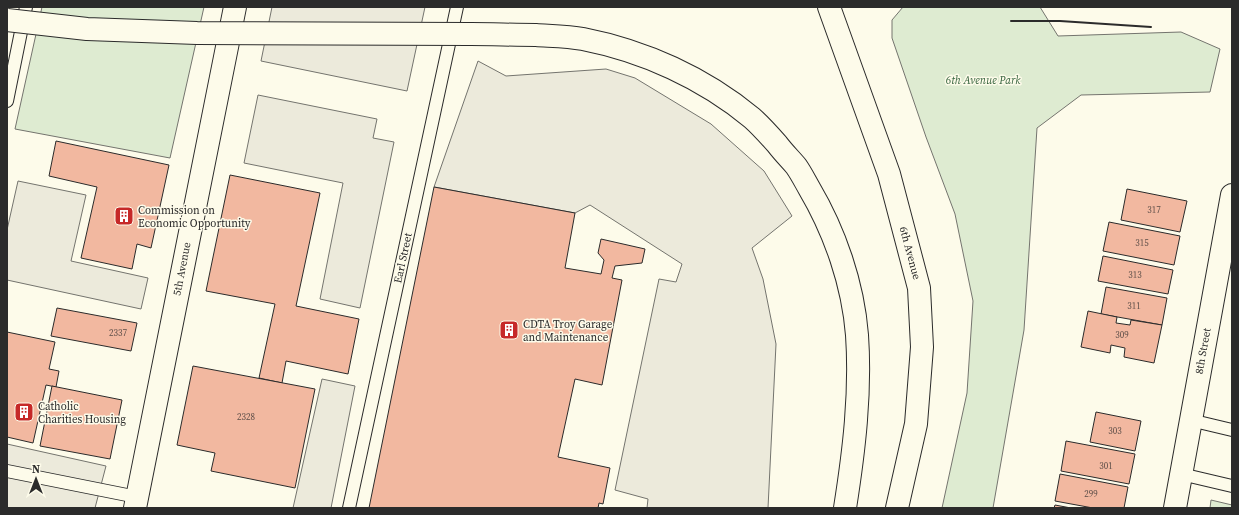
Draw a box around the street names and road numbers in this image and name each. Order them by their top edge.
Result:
street label: 6th Avenue [896,225,924,282]
street label: Earl Street [390,231,416,285]
street label: 5th Avenue [169,241,195,297]
street label: 8th Street [1192,326,1215,375]

